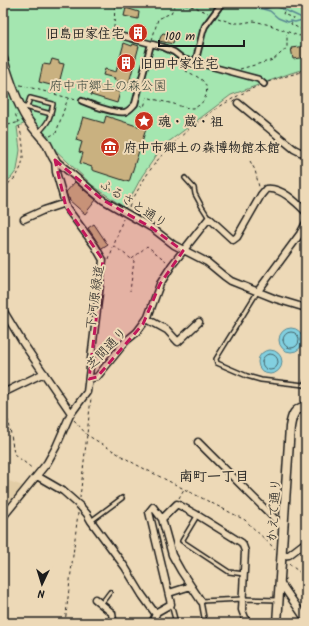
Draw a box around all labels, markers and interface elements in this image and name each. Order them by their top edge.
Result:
building icon: 旧島田家住宅 [127,22,149,44]
scale bar [159,22,244,48]
place label: 旧島田家住宅 [46,24,124,45]
text: 100 m [165,27,196,46]
building icon: 旧田中家住宅 [115,52,137,74]
place label: 旧田中家住宅 [140,54,218,75]
park label: 府中市郷土の森公園 [49,76,167,97]
place icon: 魂・蔵・祖 [133,110,155,132]
place label: 魂・蔵・祖 [158,112,224,133]
museum icon: 府中市郷土の森博物館本館 [99,136,121,158]
place label: 府中市郷土の森博物館本館 [124,138,280,159]
street label: ふるさと通り [95,174,171,234]
street label: 下河原緑道 [81,264,110,331]
street label: 芝間通り [81,323,133,375]
district label: 南町一丁目 [179,466,249,488]
street label: かえで通り [262,477,287,543]
north arrow [22,564,62,604]
text: N [37,584,45,602]

